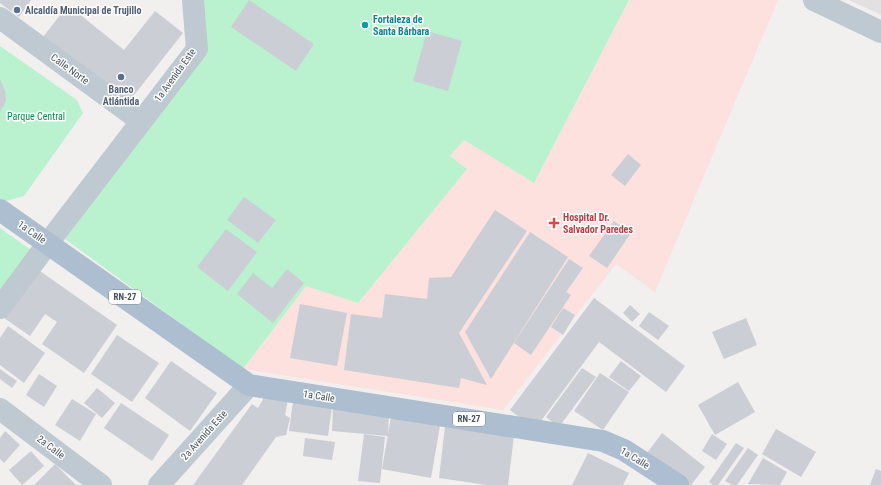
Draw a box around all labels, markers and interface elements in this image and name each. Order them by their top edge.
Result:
marker: Alcaldía Municipal de Trujillo [12,5,22,15]
place label: Alcaldía Municipal de Trujillo [25,5,142,16]
place label: Fortaleza de Santa Bárbara [373,14,430,37]
marker: Fortaleza de Santa Bárbara [360,20,370,30]
street label: 1a Avenida Este [152,46,198,104]
street label: Calle Norte [49,52,91,87]
marker: Banco Atlántida [116,72,126,82]
place label: Banco Atlántida [103,84,139,107]
park label: Parque Central [7,111,65,122]
place label: Hospital Dr. Salvador Paredes [563,212,633,235]
marker: Hospital Dr. Salvador Paredes [548,217,560,229]
street label: 1a Calle [16,218,48,246]
road number: RN-27 [109,290,141,304]
street label: 1a Calle [302,388,336,404]
street label: 2a Avenida Este [179,408,229,462]
road number: RN-27 [453,412,485,426]
street label: 2a Calle [35,433,67,461]
street label: 1a Calle [619,445,652,471]

